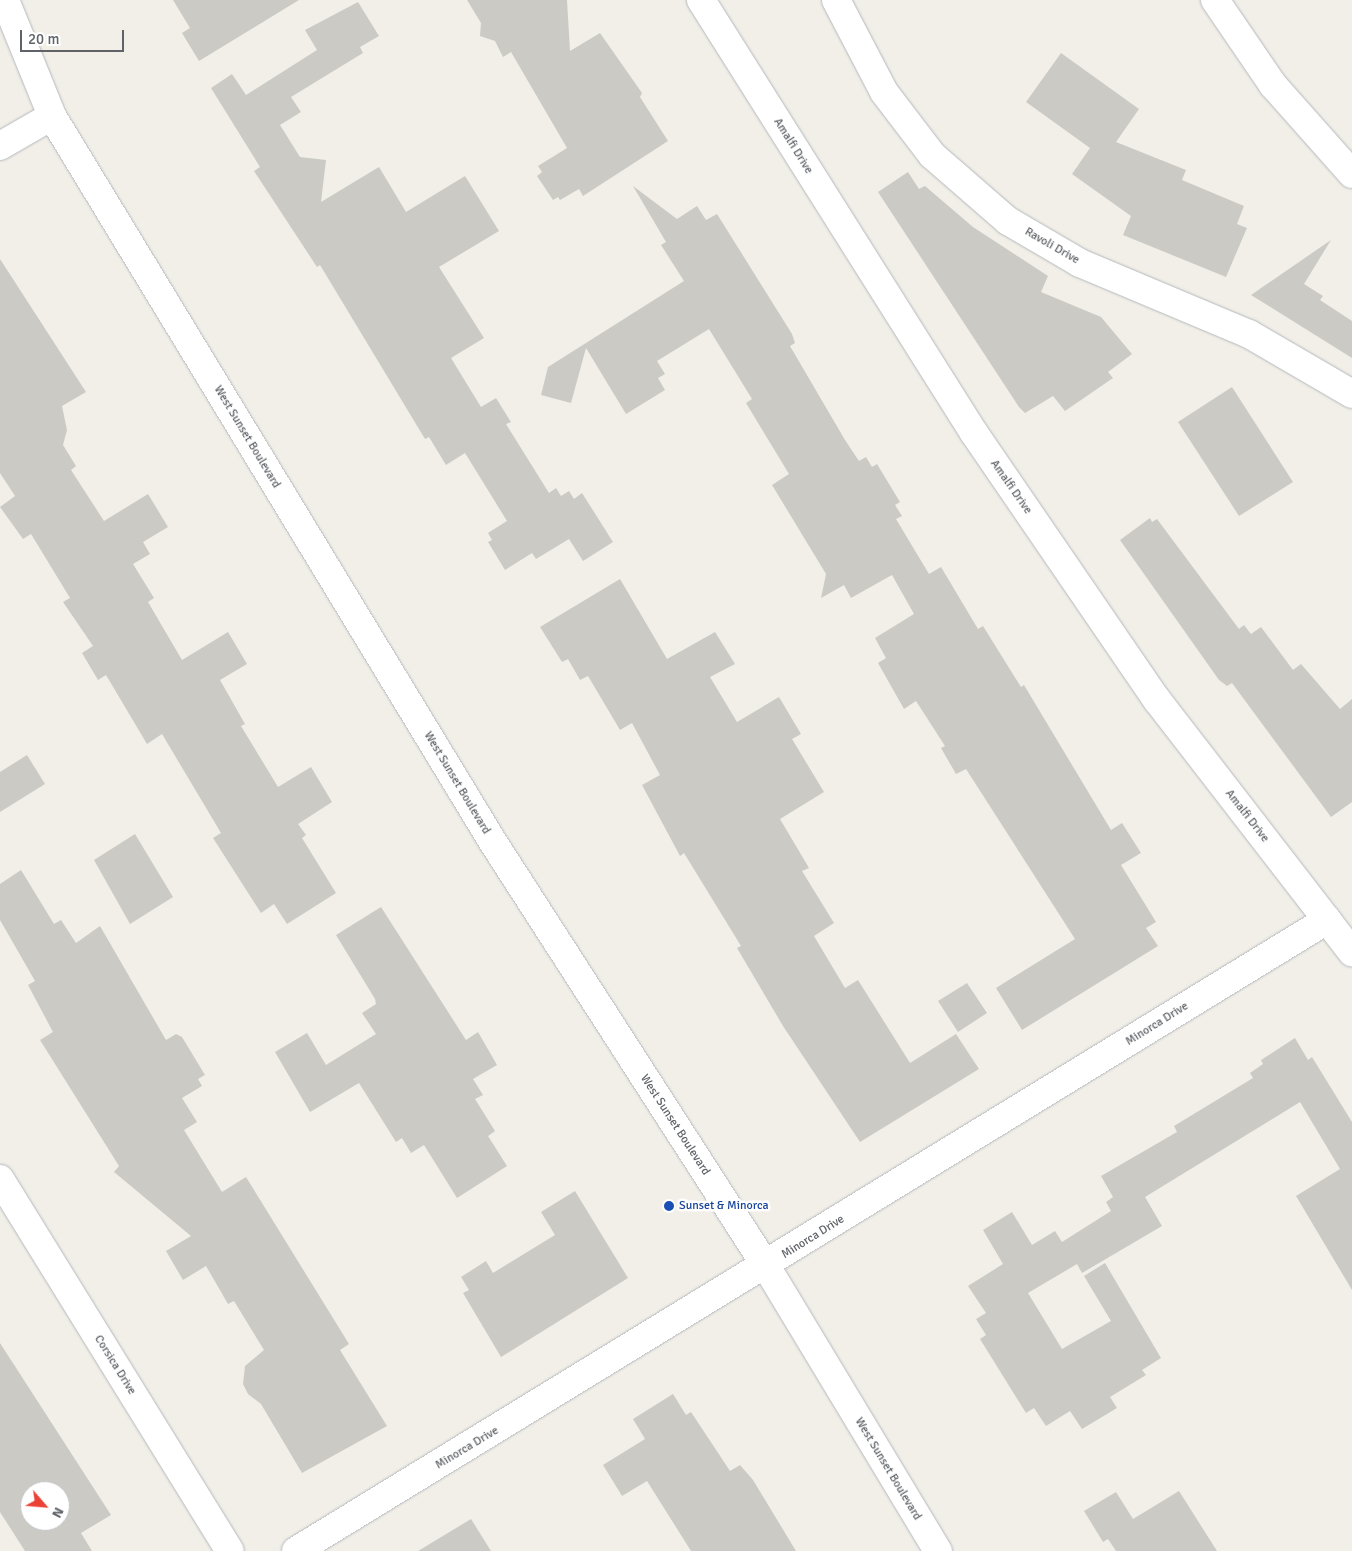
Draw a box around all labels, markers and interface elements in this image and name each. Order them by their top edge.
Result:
scale bar [22,20,126,52]
text: 20 m [28,30,59,48]
street label: Amalfi Drive [770,116,816,176]
street label: Ravoli Drive [1022,225,1082,267]
street label: West Sunset Boulevard [211,383,283,491]
street label: Amalfi Drive [987,457,1035,517]
street label: West Sunset Boulevard [421,729,493,837]
street label: Amalfi Drive [1222,787,1272,845]
street label: Minorca Drive [1123,999,1191,1049]
street label: West Sunset Boulevard [637,1072,713,1178]
place label: Sunset & Minorca [679,1199,769,1213]
marker: Sunset & Minorca [663,1200,675,1212]
street label: Minorca Drive [779,1212,847,1262]
street label: Corsica Drive [91,1333,139,1397]
street label: West Sunset Boulevard [852,1415,924,1523]
street label: Minorca Drive [433,1424,501,1472]
north arrow [20,1481,70,1531]
text: N [48,1504,68,1521]

